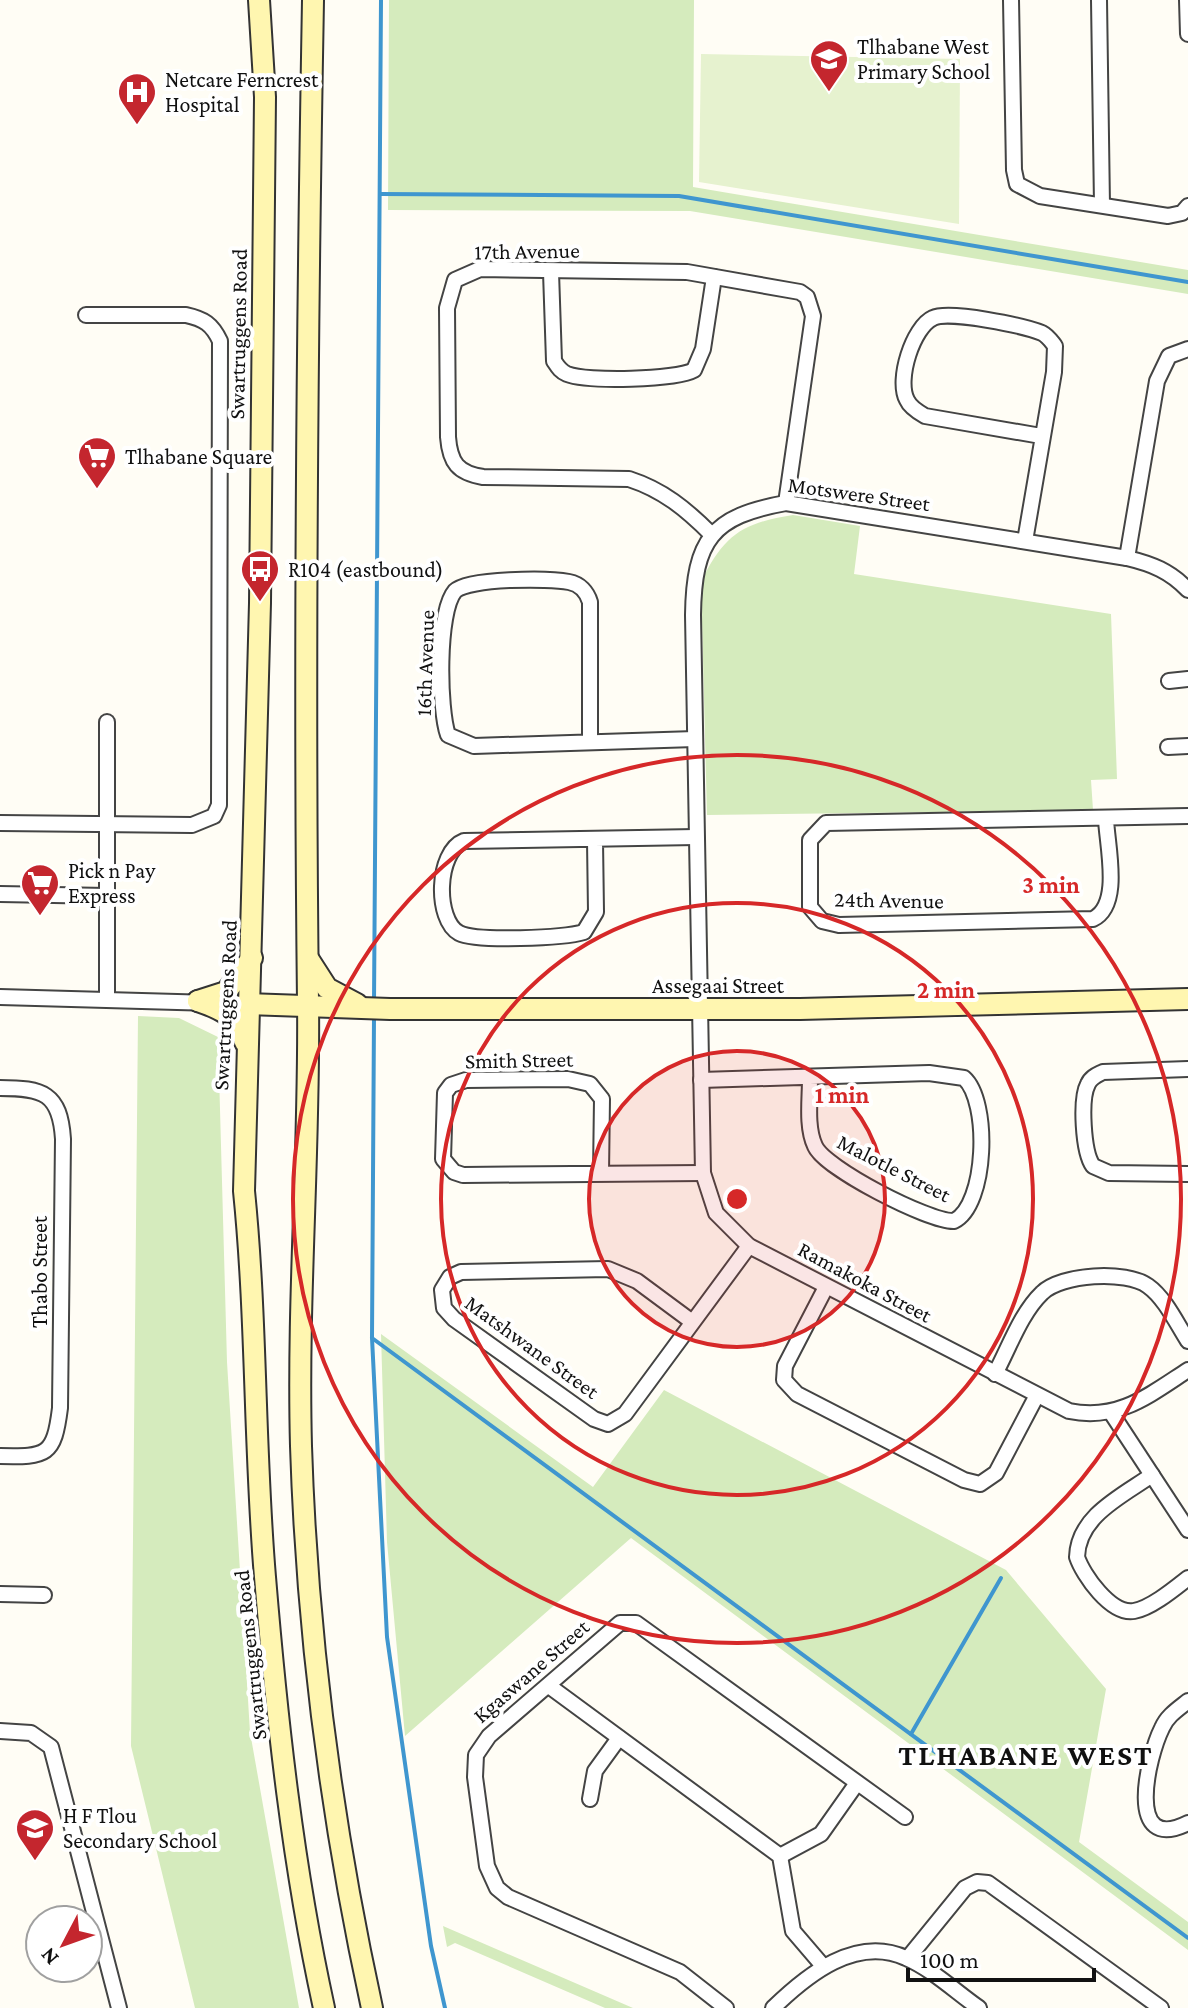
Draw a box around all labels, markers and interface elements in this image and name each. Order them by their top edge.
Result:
place label: Tlhabane West Primary School [857,34,991,84]
school or university icon: Tlhabane West Primary School [808,38,850,93]
place label: Netcare Ferncrest Hospital [165,67,319,117]
hospital icon: Netcare Ferncrest Hospital [116,71,158,126]
street label: 17th Avenue [474,238,580,264]
street label: Swartruggens Road [224,248,252,420]
supermarket icon: Tlhabane Square [76,435,118,490]
place label: Tlhabane Square [125,444,272,469]
street label: Motswere Street [786,472,932,516]
bus stop icon: R104 (eastbound) [239,548,281,603]
place label: R104 (eastbound) [288,557,444,583]
street label: 16th Avenue [411,609,439,717]
place label: Pick n Pay Express [68,858,156,908]
supermarket icon: Pick n Pay Express [19,862,61,917]
text: 3 min [1022,871,1080,898]
street label: 24th Avenue [834,887,944,913]
street label: Swartruggens Road [208,919,242,1091]
street label: Assegaai Street [652,973,785,998]
text: 2 min [917,976,975,1003]
street label: Smith Street [465,1047,574,1073]
text: 1 min [815,1081,870,1108]
street label: Malotle Street [833,1129,955,1208]
centre of rings [723,1185,751,1213]
street label: Thabo Street [27,1215,52,1328]
street label: Ramakoka Street [794,1236,937,1328]
street label: Matshwane Street [460,1290,604,1404]
street label: Swartruggens Road [229,1568,271,1741]
street label: Kgaswane Street [468,1614,594,1728]
district label: TLHABANE WEST [898,1738,1154,1771]
place label: H F Tlou Secondary School [63,1803,218,1853]
school or university icon: H F Tlou Secondary School [14,1807,56,1862]
north arrow [24,1904,104,1984]
scale bar [908,1932,1094,1982]
text: N [35,1943,64,1971]
text: 100 m [920,1946,979,1973]

